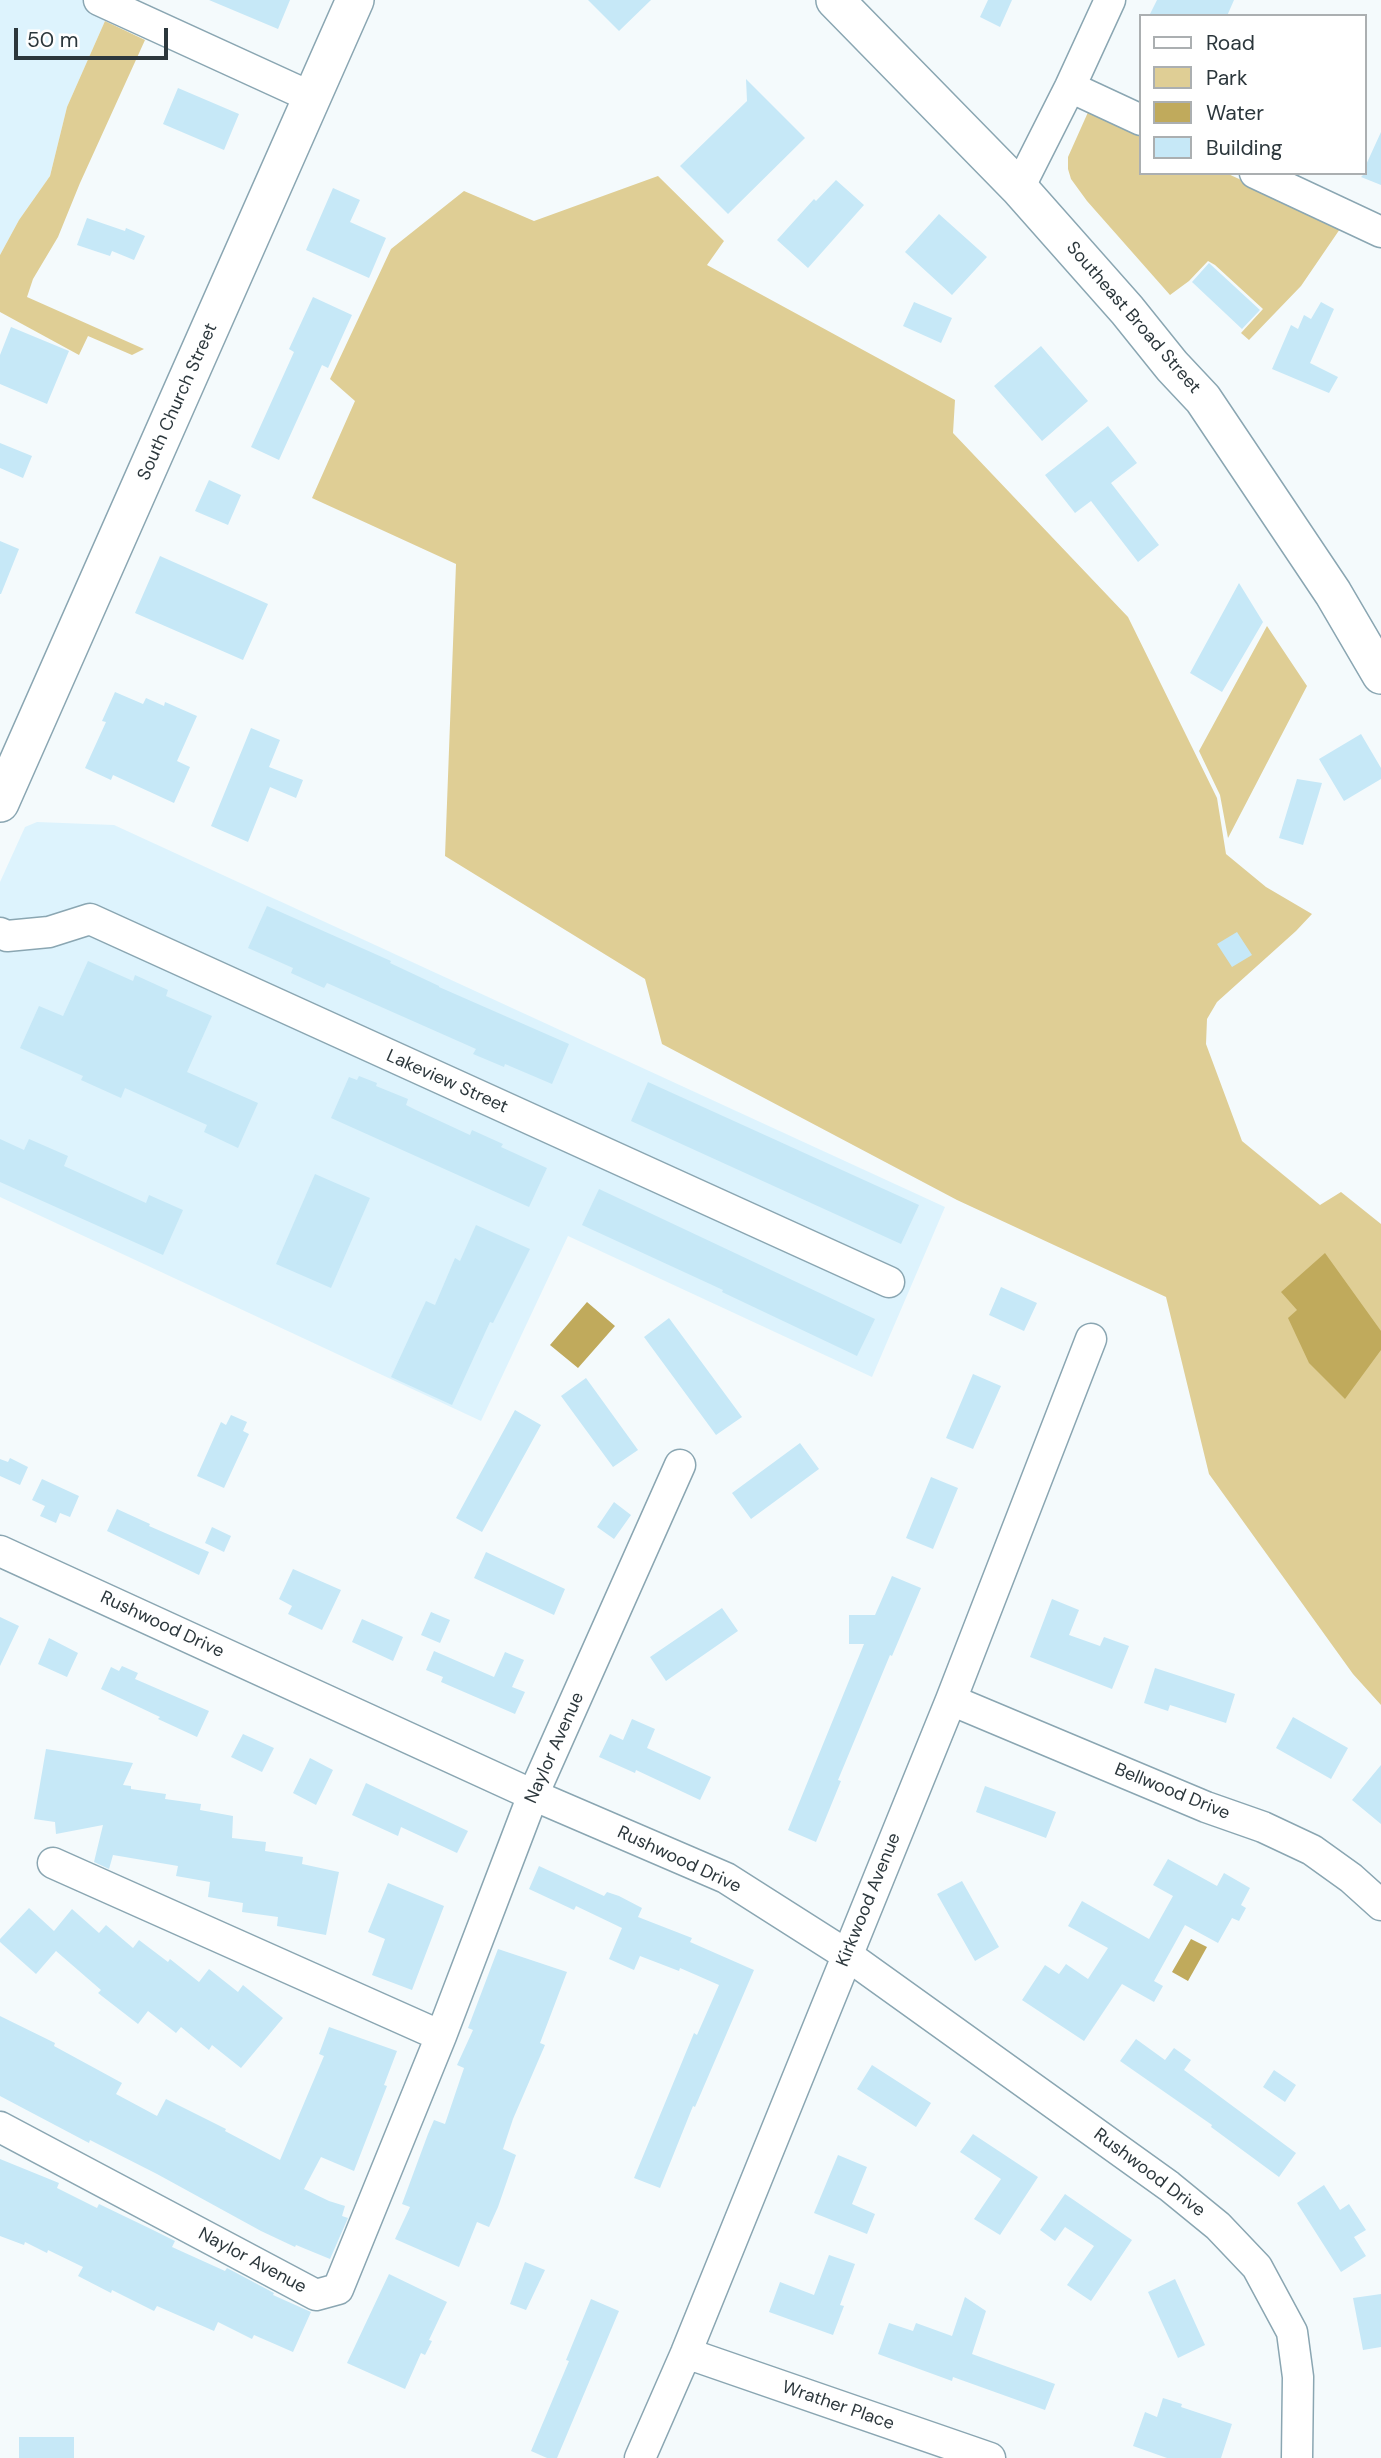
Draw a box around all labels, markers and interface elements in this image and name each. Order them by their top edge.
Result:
scale bar [18,14,172,58]
legend [1140,14,1367,175]
text: 50 m [27,26,78,54]
text: Road [1206,29,1255,57]
text: Park [1206,64,1247,92]
text: Water [1206,99,1264,127]
text: Building [1206,134,1282,162]
street label: Southeast Broad Street [1061,238,1205,398]
street label: South Church Street [134,320,222,484]
street label: Lakeview Street [383,1046,511,1118]
street label: Rushwood Drive [97,1587,227,1663]
street label: Naylor Avenue [521,1689,589,1807]
street label: Bellwood Drive [1111,1759,1233,1825]
street label: Rushwood Drive [614,1822,744,1898]
street label: Kirkwood Avenue [832,1830,906,1970]
street label: Rushwood Drive [1089,2124,1209,2222]
street label: Naylor Avenue [194,2223,310,2299]
street label: Wrather Place [779,2377,897,2435]

